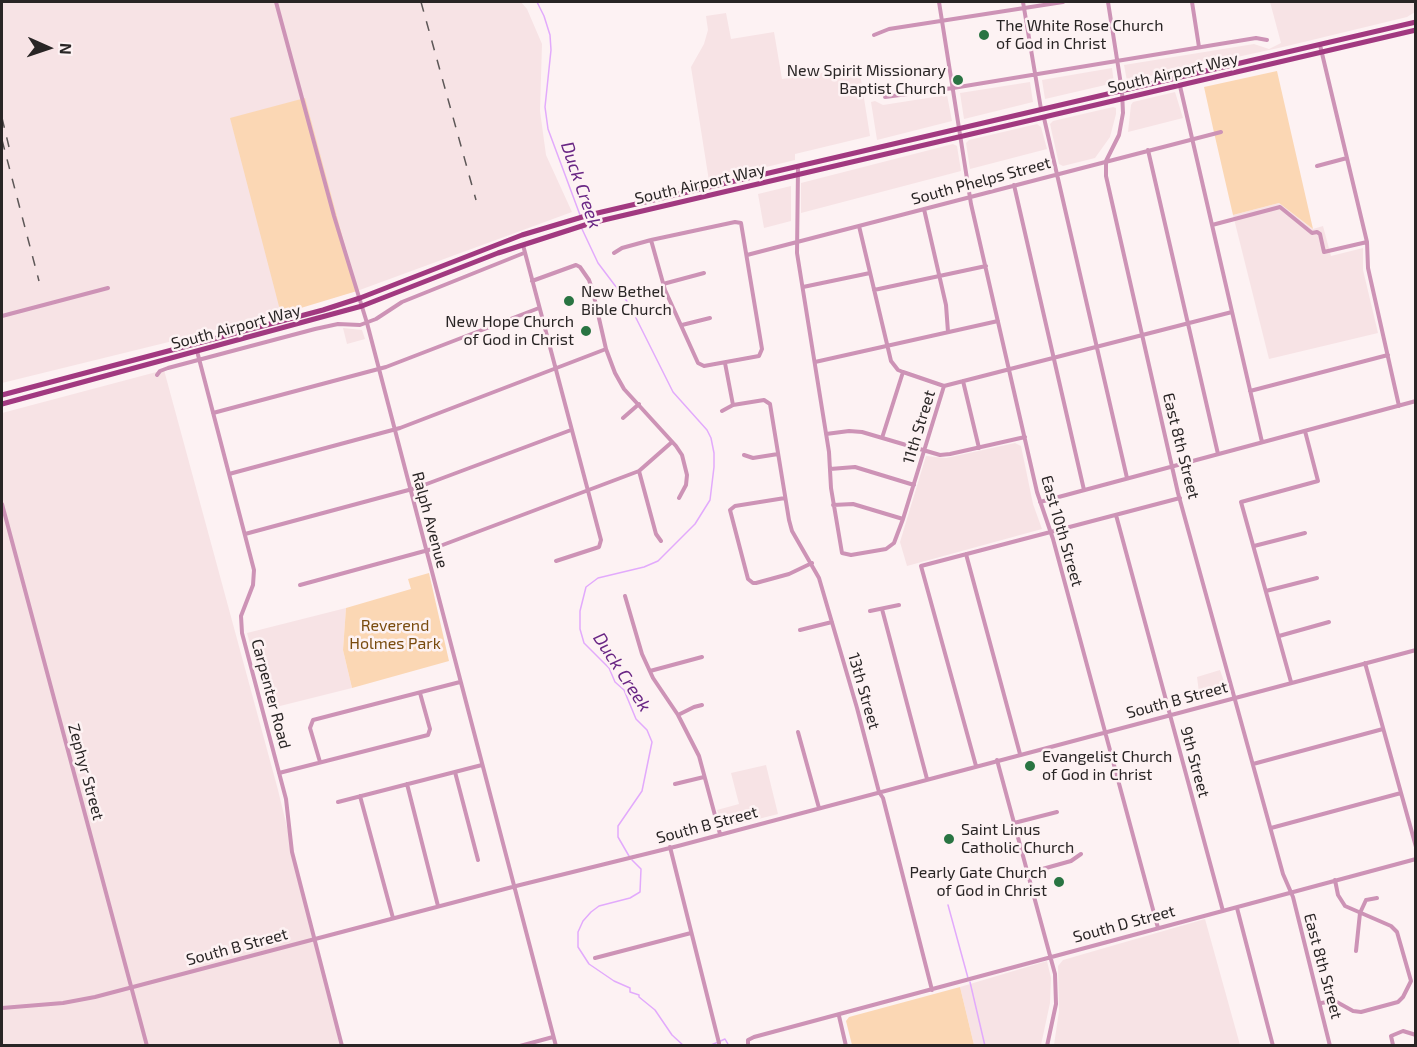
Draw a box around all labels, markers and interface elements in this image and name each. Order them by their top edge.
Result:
place label: The White Rose Church of God in Christ [996,16,1163,54]
north arrow [18,18,78,78]
marker: The White Rose Church of God in Christ [977,28,991,42]
text: N [57,43,76,55]
street label: South Airport Way [1106,49,1240,97]
place label: New Spirit Missionary Baptist Church [787,61,946,99]
marker: New Spirit Missionary Baptist Church [951,73,965,87]
water label: Duck Creek [556,139,606,231]
street label: South Phelps Street [909,153,1053,209]
street label: South Airport Way [633,160,767,208]
place label: New Bethel Bible Church [581,282,672,320]
marker: New Bethel Bible Church [562,294,576,308]
street label: South Airport Way [169,300,303,354]
place label: New Hope Church of God in Christ [445,312,574,350]
marker: New Hope Church of God in Christ [579,324,593,338]
street label: 11th Street [899,388,939,466]
street label: East 8th Street [1159,391,1203,501]
street label: Ralph Avenue [408,470,452,570]
street label: East 10th Street [1037,473,1087,589]
park label: Reverend Holmes Park [349,616,441,654]
water label: Duck Creek [588,628,656,716]
street label: Carpenter Road [247,637,295,751]
street label: 13th Street [844,651,884,731]
street label: South B Street [1124,677,1230,723]
street label: Zephyr Street [64,722,108,822]
street label: 9th Street [1176,724,1214,800]
place label: Evangelist Church of God in Christ [1042,747,1172,785]
marker: Evangelist Church of God in Christ [1023,759,1037,773]
street label: South B Street [654,802,760,848]
place label: Saint Linus Catholic Church [961,820,1074,858]
marker: Saint Linus Catholic Church [942,832,956,846]
place label: Pearly Gate Church of God in Christ [909,863,1047,901]
marker: Pearly Gate Church of God in Christ [1052,875,1066,889]
street label: South D Street [1071,901,1177,947]
street label: East 8th Street [1300,911,1346,1021]
street label: South B Street [184,924,290,970]

